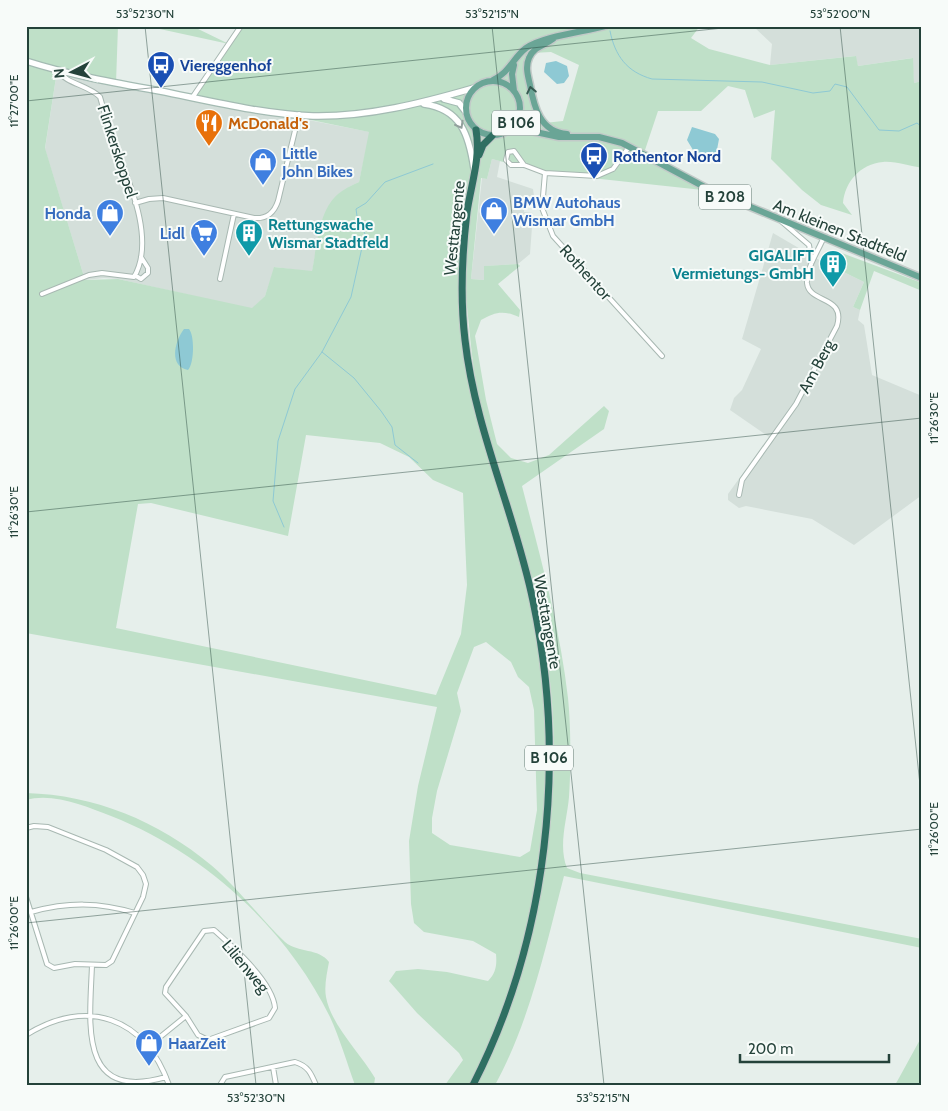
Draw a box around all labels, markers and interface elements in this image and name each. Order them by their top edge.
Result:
text: 53°52'30"N [116,6,174,21]
text: 53°52'15"N [465,6,519,21]
text: 53°52'00"N [810,6,870,21]
north arrow [48,48,98,98]
bus stop icon: Viereggenhof [146,50,176,89]
place label: Viereggenhof [180,56,272,75]
text: N [50,67,69,79]
text: 11°27'00"E [6,74,21,127]
one-way arrow [526,86,536,95]
street label: Flinkerskoppel [94,102,142,200]
restaurant icon: McDonald's [194,108,224,147]
road number: B 106 [492,110,540,136]
place label: McDonald's [228,114,309,133]
one-way arrow [453,119,463,128]
bus stop icon: Rothentor Nord [579,141,609,180]
place label: Little John Bikes [281,144,353,181]
shop icon: Little John Bikes [248,147,278,186]
place label: Rothentor Nord [613,147,721,166]
street label: Westtangente [440,180,469,276]
road number: B 208 [699,184,751,210]
place label: BMW Autohaus Wismar GmbH [513,193,621,230]
street label: Am kleinen Stadtfeld [770,195,909,266]
shop icon: BMW Autohaus Wismar GmbH [479,196,509,235]
shop icon: Honda [95,198,125,237]
place label: Honda [44,204,91,223]
place label: Rettungswache Wismar Stadtfeld [268,215,389,252]
supermarket icon: Lidl [189,218,219,257]
building icon: Rettungswache Wismar Stadtfeld [234,218,264,257]
place label: Lidl [160,224,185,243]
street label: Rothentor [556,241,616,305]
place label: GIGALIFT Vermietungs- GmbH [672,246,814,283]
building icon: GIGALIFT Vermietungs- GmbH [818,249,848,288]
street label: Am Berg [794,335,839,396]
text: 11°26'30"E [926,392,941,444]
text: 11°26'30"E [6,486,21,538]
street label: Westtangente [530,574,565,671]
road number: B 106 [525,746,573,770]
text: 11°26'00"E [926,802,941,856]
text: 11°26'00"E [6,896,21,950]
street label: Lilienweg [218,936,274,997]
shop icon: HaarZeit [134,1028,164,1067]
scale bar [740,1031,889,1063]
place label: HaarZeit [168,1034,227,1053]
text: 200 m [748,1040,793,1058]
text: 53°52'30"N [227,1090,285,1105]
text: 53°52'15"N [576,1090,630,1105]

